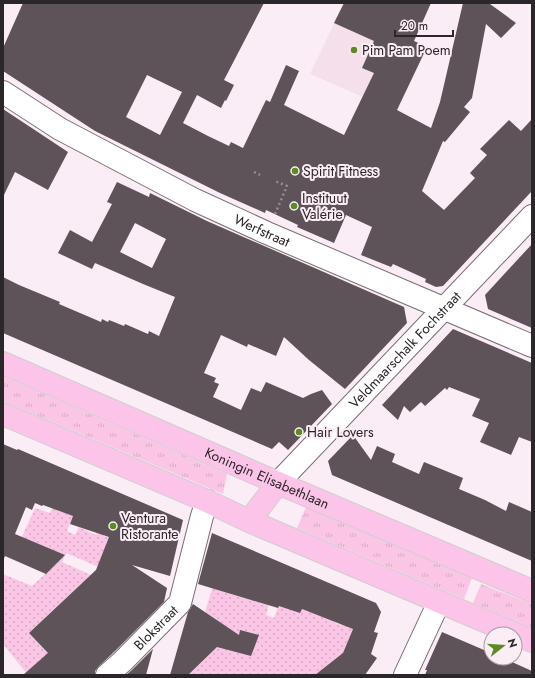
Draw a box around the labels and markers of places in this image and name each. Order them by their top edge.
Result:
place label: Pim Pam Poem [362,40,451,60]
marker: Pim Pam Poem [349,45,359,55]
place label: Spirit Fitness [303,161,378,181]
marker: Spirit Fitness [290,166,300,176]
place label: Instituut Valérie [302,188,347,224]
marker: Instituut Valérie [289,201,299,211]
place label: Hair Lovers [307,422,374,442]
marker: Hair Lovers [294,427,304,437]
place label: Ventura Ristorante [121,508,179,544]
marker: Ventura Ristorante [108,521,118,531]

